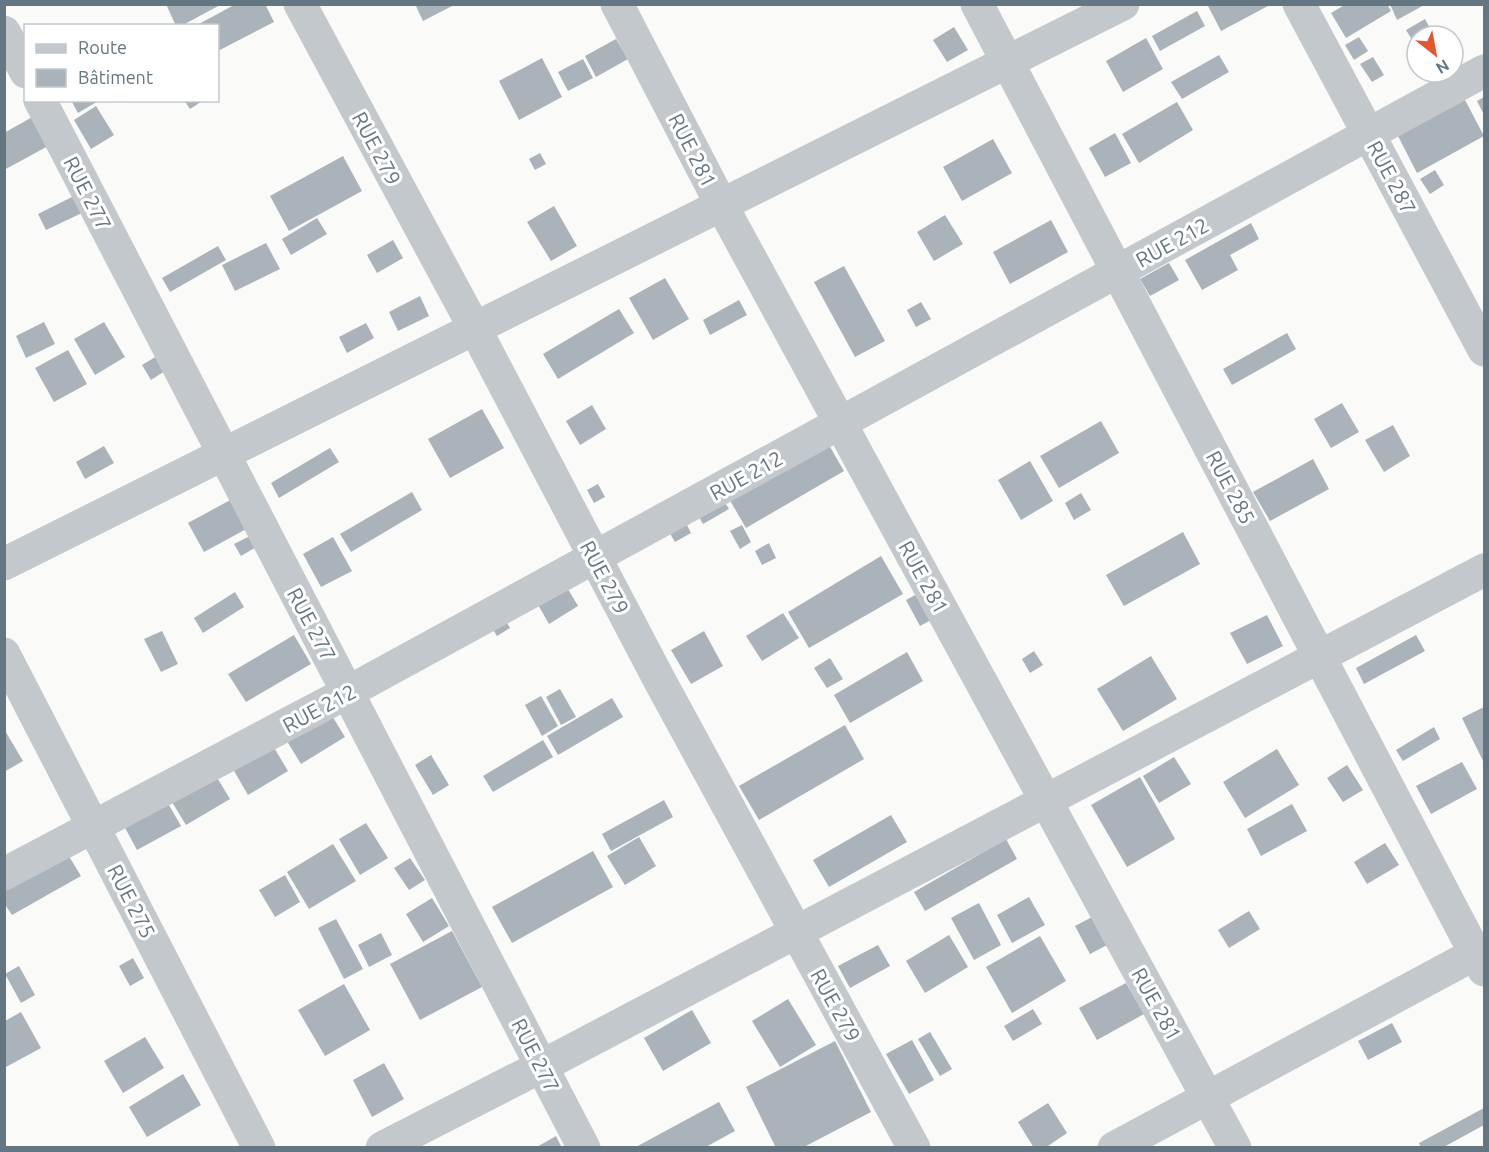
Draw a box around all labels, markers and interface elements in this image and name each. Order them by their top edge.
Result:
legend [24,24,219,102]
north arrow [1405,24,1465,84]
text: Route [78,37,127,57]
text: N [1433,56,1452,78]
text: Bâtiment [78,67,153,87]
street label: RUE 279 [348,107,406,189]
street label: RUE 281 [664,109,722,191]
street label: RUE 287 [1363,136,1421,218]
street label: RUE 277 [59,152,117,234]
street label: RUE 212 [1131,212,1213,272]
street label: RUE 212 [705,445,787,505]
street label: RUE 285 [1202,446,1260,528]
street label: RUE 279 [576,536,634,618]
street label: RUE 281 [894,536,954,618]
street label: RUE 277 [283,583,341,665]
street label: RUE 212 [278,679,360,737]
street label: RUE 275 [103,860,161,942]
street label: RUE 281 [1127,963,1187,1045]
street label: RUE 279 [806,964,866,1046]
street label: RUE 277 [507,1014,565,1096]

